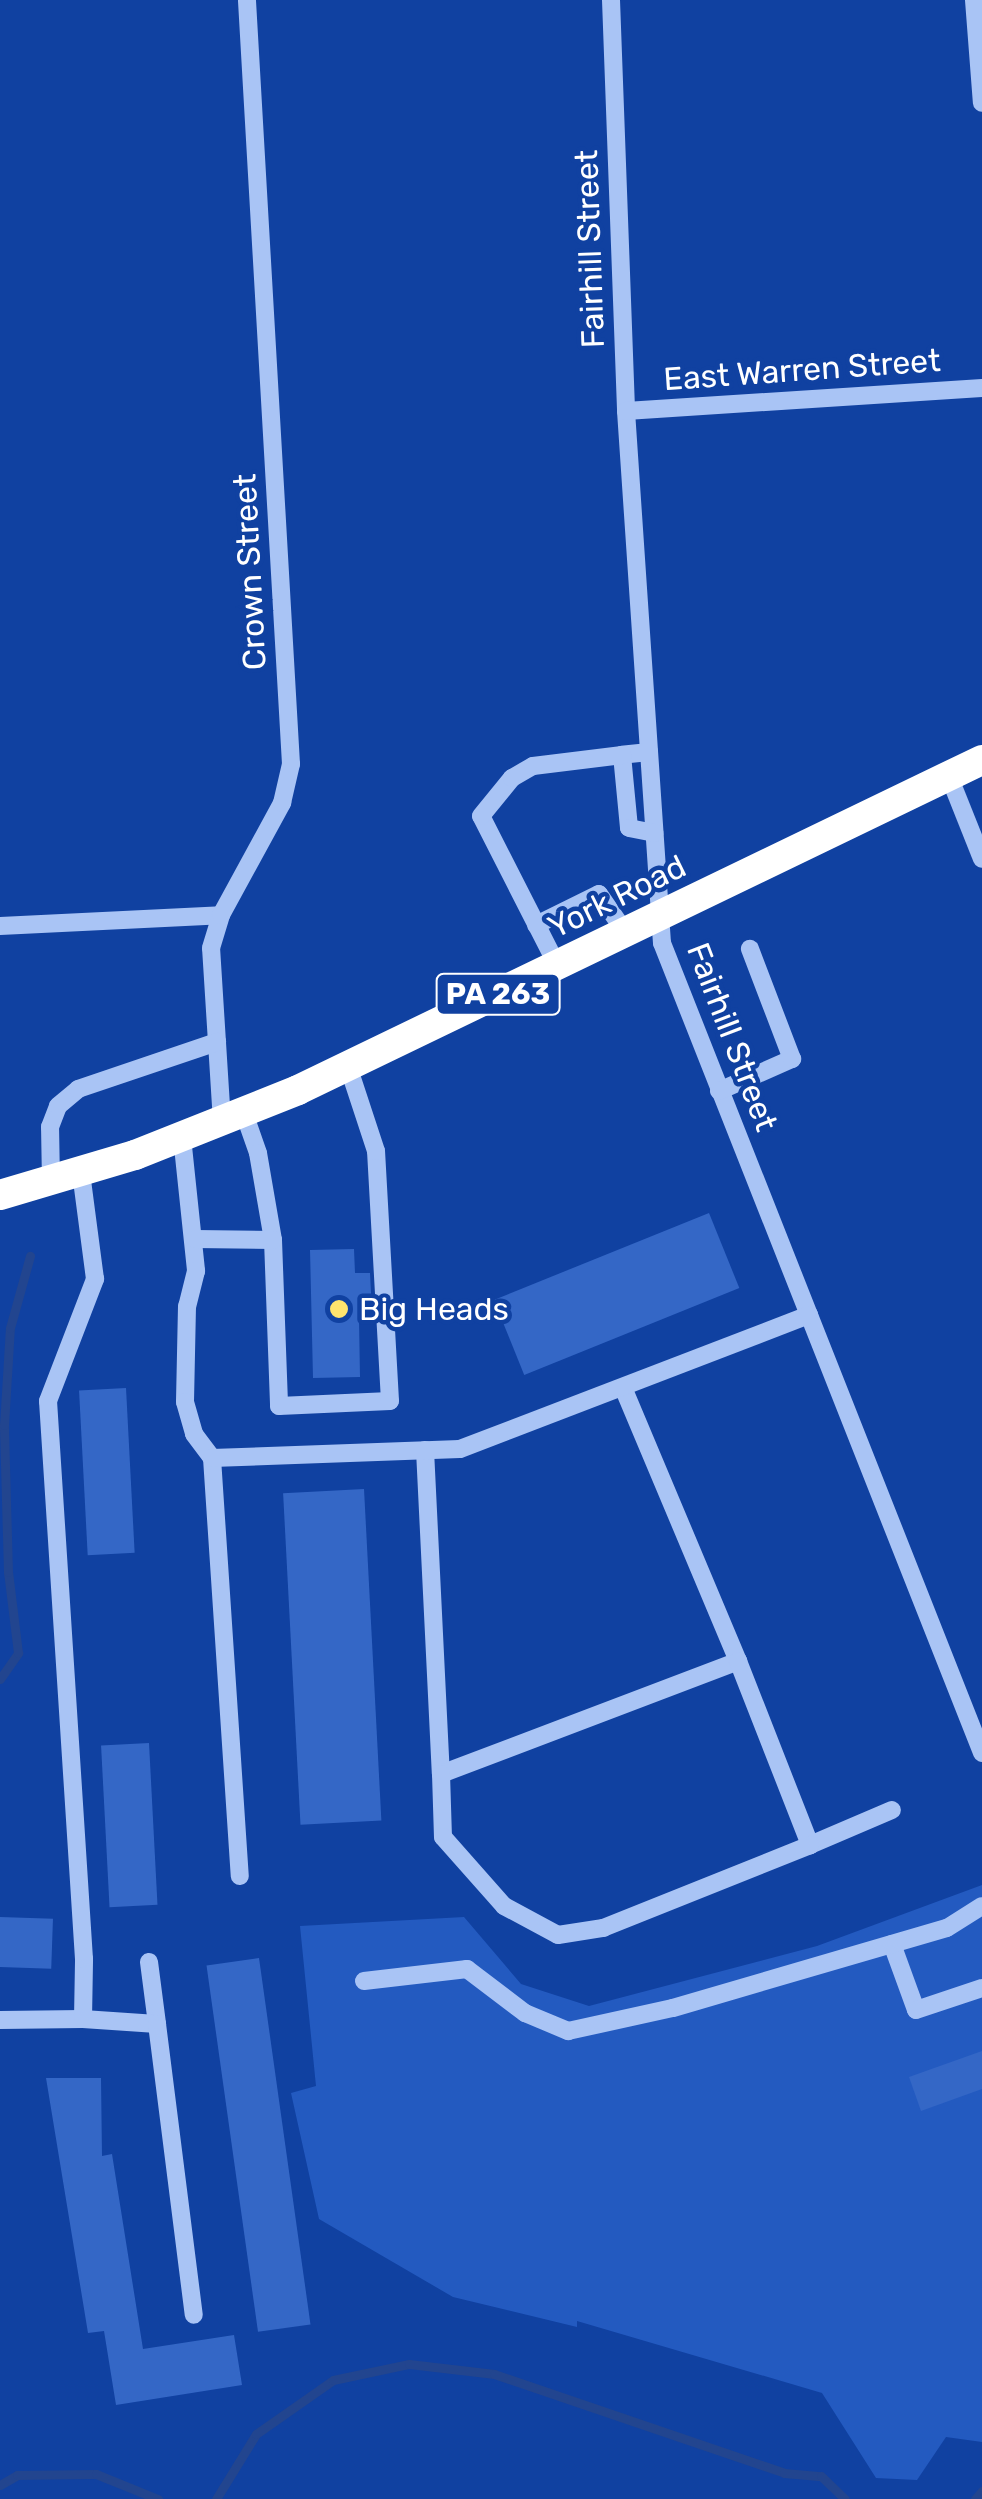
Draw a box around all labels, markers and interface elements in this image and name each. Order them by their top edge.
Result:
street label: Fairhill Street [567,149,613,349]
street label: East Warren Street [662,341,942,399]
street label: Crown Street [226,473,274,671]
street label: York Road [542,847,692,947]
street label: Fairhill Street [679,937,785,1137]
road number: PA 263 [433,969,563,1019]
place label: Big Heads [359,1290,509,1328]
marker: Big Heads [328,1298,350,1320]

